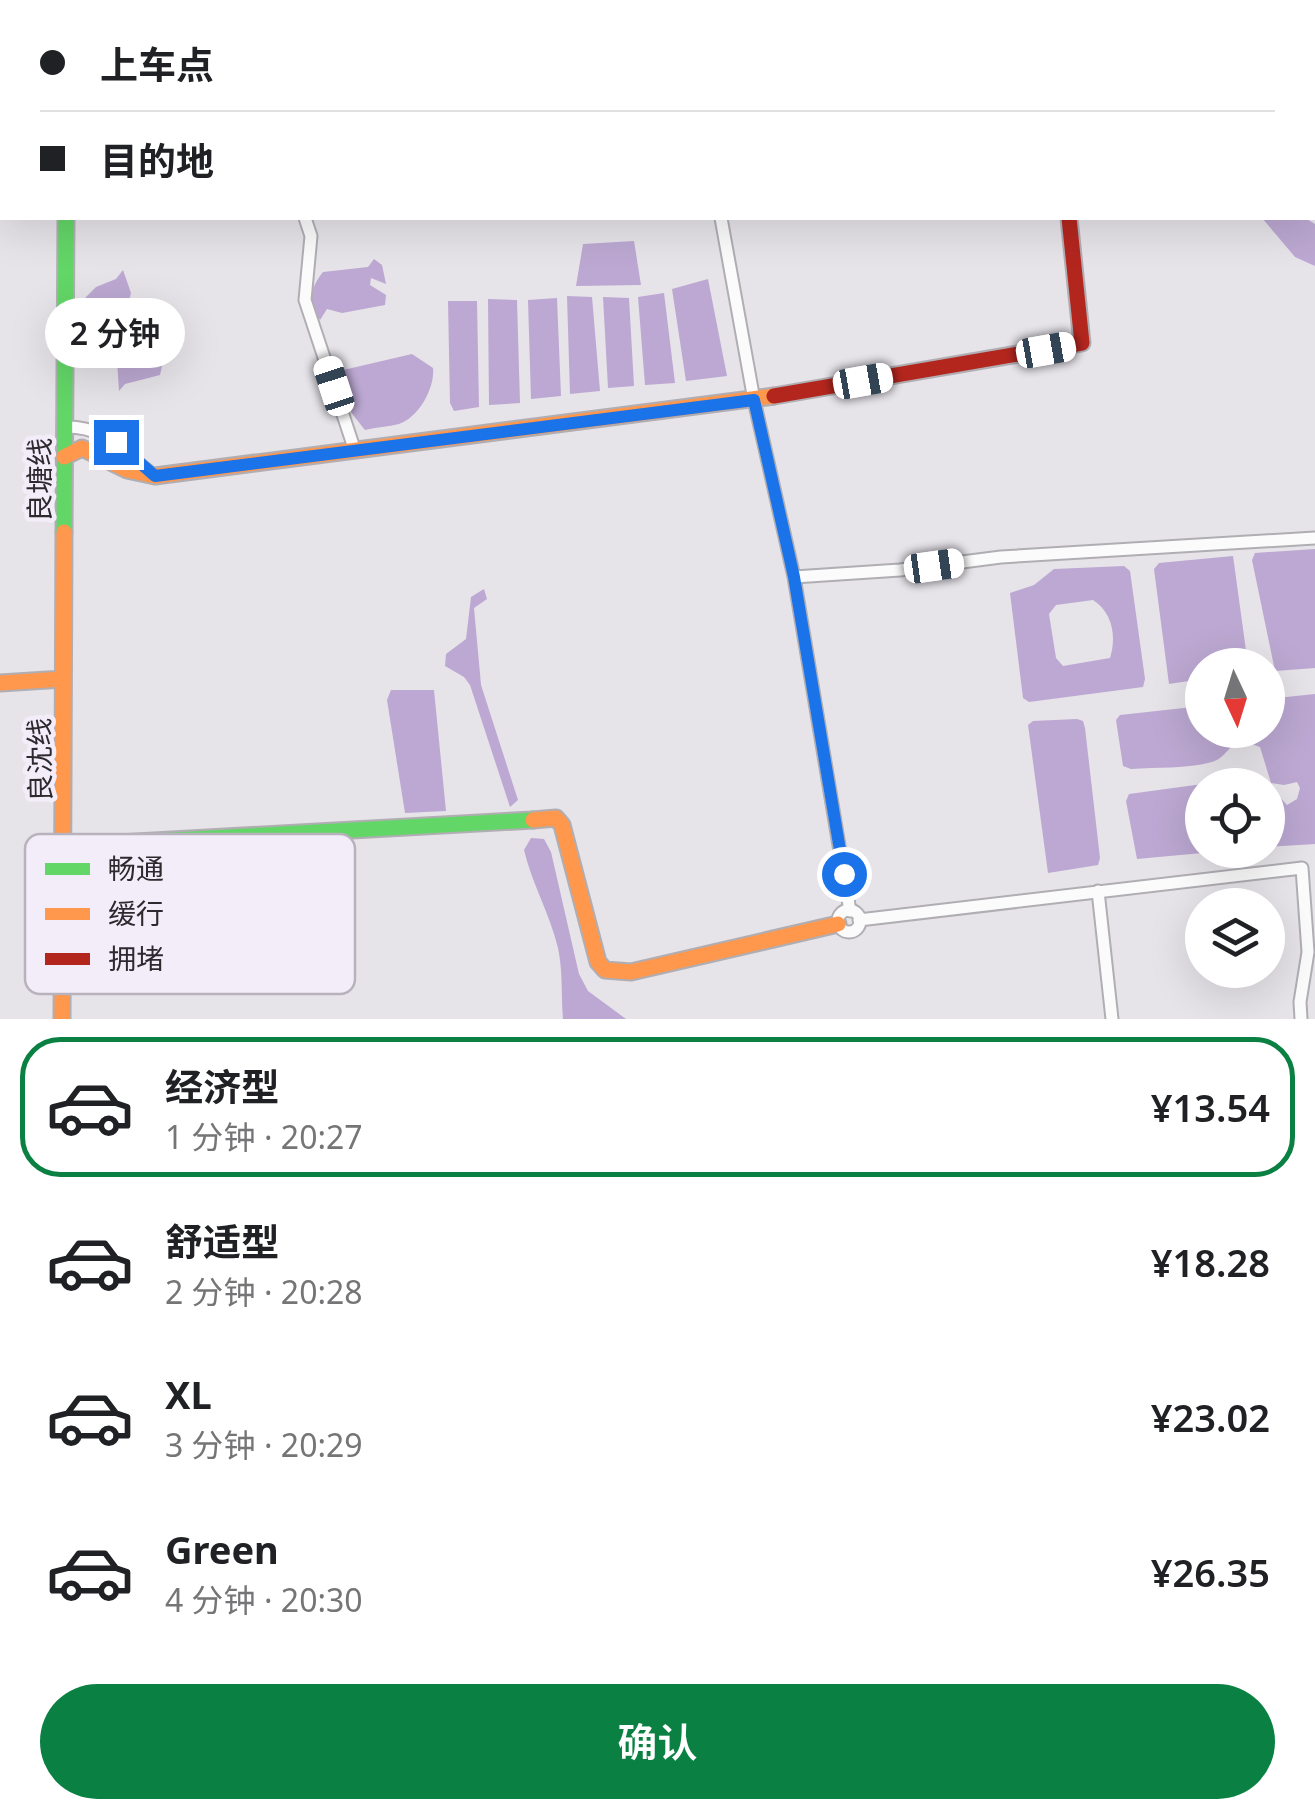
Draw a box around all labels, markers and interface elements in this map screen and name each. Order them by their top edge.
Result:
text: 上车点 [100,38,214,90]
text: 目的地 [100,134,214,186]
callout: 2 分钟 [46,297,186,367]
text: 2 分钟 [70,311,160,354]
car [1014,330,1078,370]
car [310,353,358,419]
car [831,361,895,401]
route end [94,420,139,465]
street label: 良塘线 [20,438,58,522]
car [902,547,966,585]
north arrow [1185,648,1285,748]
map controls [1185,648,1285,988]
street label: 良沈线 [19,718,59,802]
button: locate [1185,768,1285,868]
legend [25,834,355,994]
text: 畅通 [108,849,164,887]
route start [822,852,867,897]
button: layers [1185,888,1285,988]
text: 缓行 [108,894,164,932]
text: 拥堵 [108,939,164,977]
text: 经济型 [165,1060,279,1112]
icon: car [45,1062,135,1152]
text: ¥13.54 [1151,1081,1270,1133]
text: 1 分钟 · 20:27 [165,1115,363,1158]
text: 舒适型 [165,1215,279,1267]
icon: car [45,1217,135,1307]
text: ¥18.28 [1151,1236,1270,1288]
text: 2 分钟 · 20:28 [165,1270,363,1313]
text: XL [165,1368,212,1420]
icon: car [45,1372,135,1462]
text: ¥23.02 [1151,1391,1270,1443]
text: 3 分钟 · 20:29 [165,1423,363,1466]
text: Green [165,1523,279,1575]
icon: car [45,1527,135,1617]
text: ¥26.35 [1151,1546,1270,1598]
text: 4 分钟 · 20:30 [165,1578,363,1621]
button: 确认 [40,1684,1275,1799]

